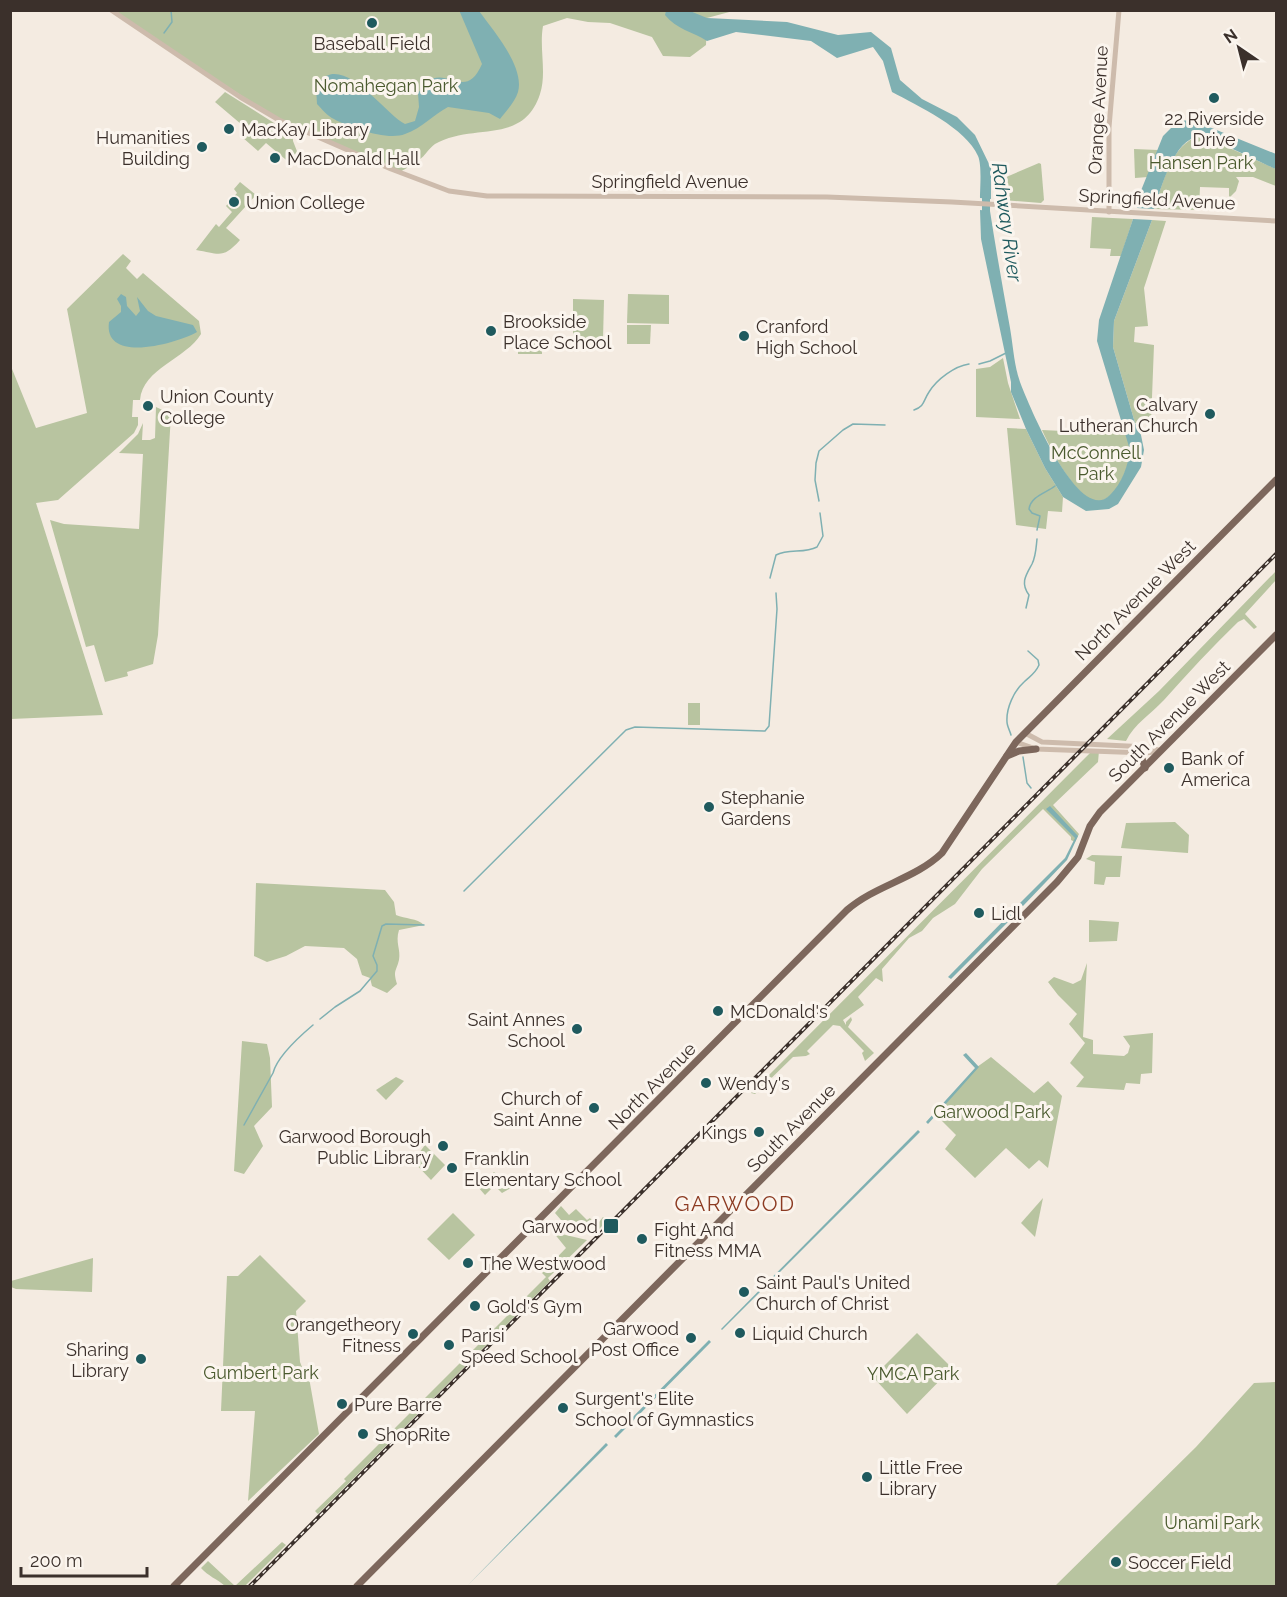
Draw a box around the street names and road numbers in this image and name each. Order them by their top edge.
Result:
street label: Orange Avenue [1084,45,1112,175]
street label: Springfield Avenue [592,171,749,192]
street label: Springfield Avenue [1078,184,1236,214]
street label: North Avenue West [1071,536,1199,664]
street label: South Avenue West [1104,656,1234,786]
street label: North Avenue [604,1038,700,1134]
street label: South Avenue [743,1079,840,1176]

